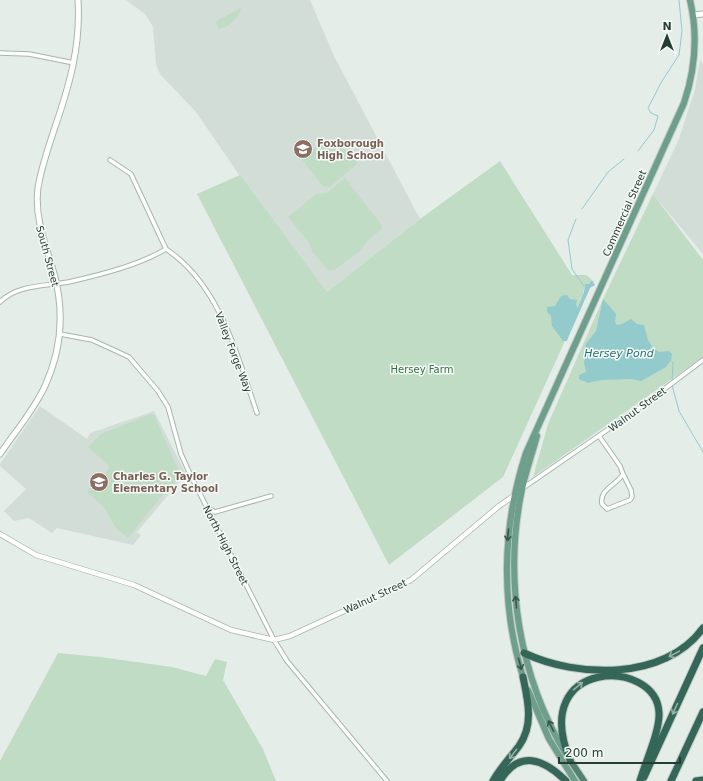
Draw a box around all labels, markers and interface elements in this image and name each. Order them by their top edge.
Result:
north arrow [647,16,687,56]
text: N [662,20,672,33]
school or university icon: Foxborough High School [292,138,314,160]
place label: Foxborough High School [317,138,384,161]
street label: Commercial Street [600,168,649,258]
street label: South Street [34,224,61,288]
street label: Valley Forge Way [213,310,254,394]
water label: Hersey Pond [584,347,655,360]
park label: Hersey Farm [391,364,453,375]
street label: Walnut Street [606,385,668,434]
school or university icon: Charles G. Taylor Elementary School [88,471,110,493]
place label: Charles G. Taylor Elementary School [113,471,218,494]
street label: North High Street [201,504,250,587]
one-way arrow [504,528,512,541]
street label: Walnut Street [342,577,409,616]
one-way arrow [512,596,519,609]
one-way arrow [668,650,680,658]
one-way arrow [516,657,524,670]
one-way arrow [572,682,583,691]
one-way arrow [671,703,678,715]
one-way arrow [547,721,554,733]
scale bar [559,739,680,765]
text: 200 m [565,746,603,760]
one-way arrow [508,748,517,759]

